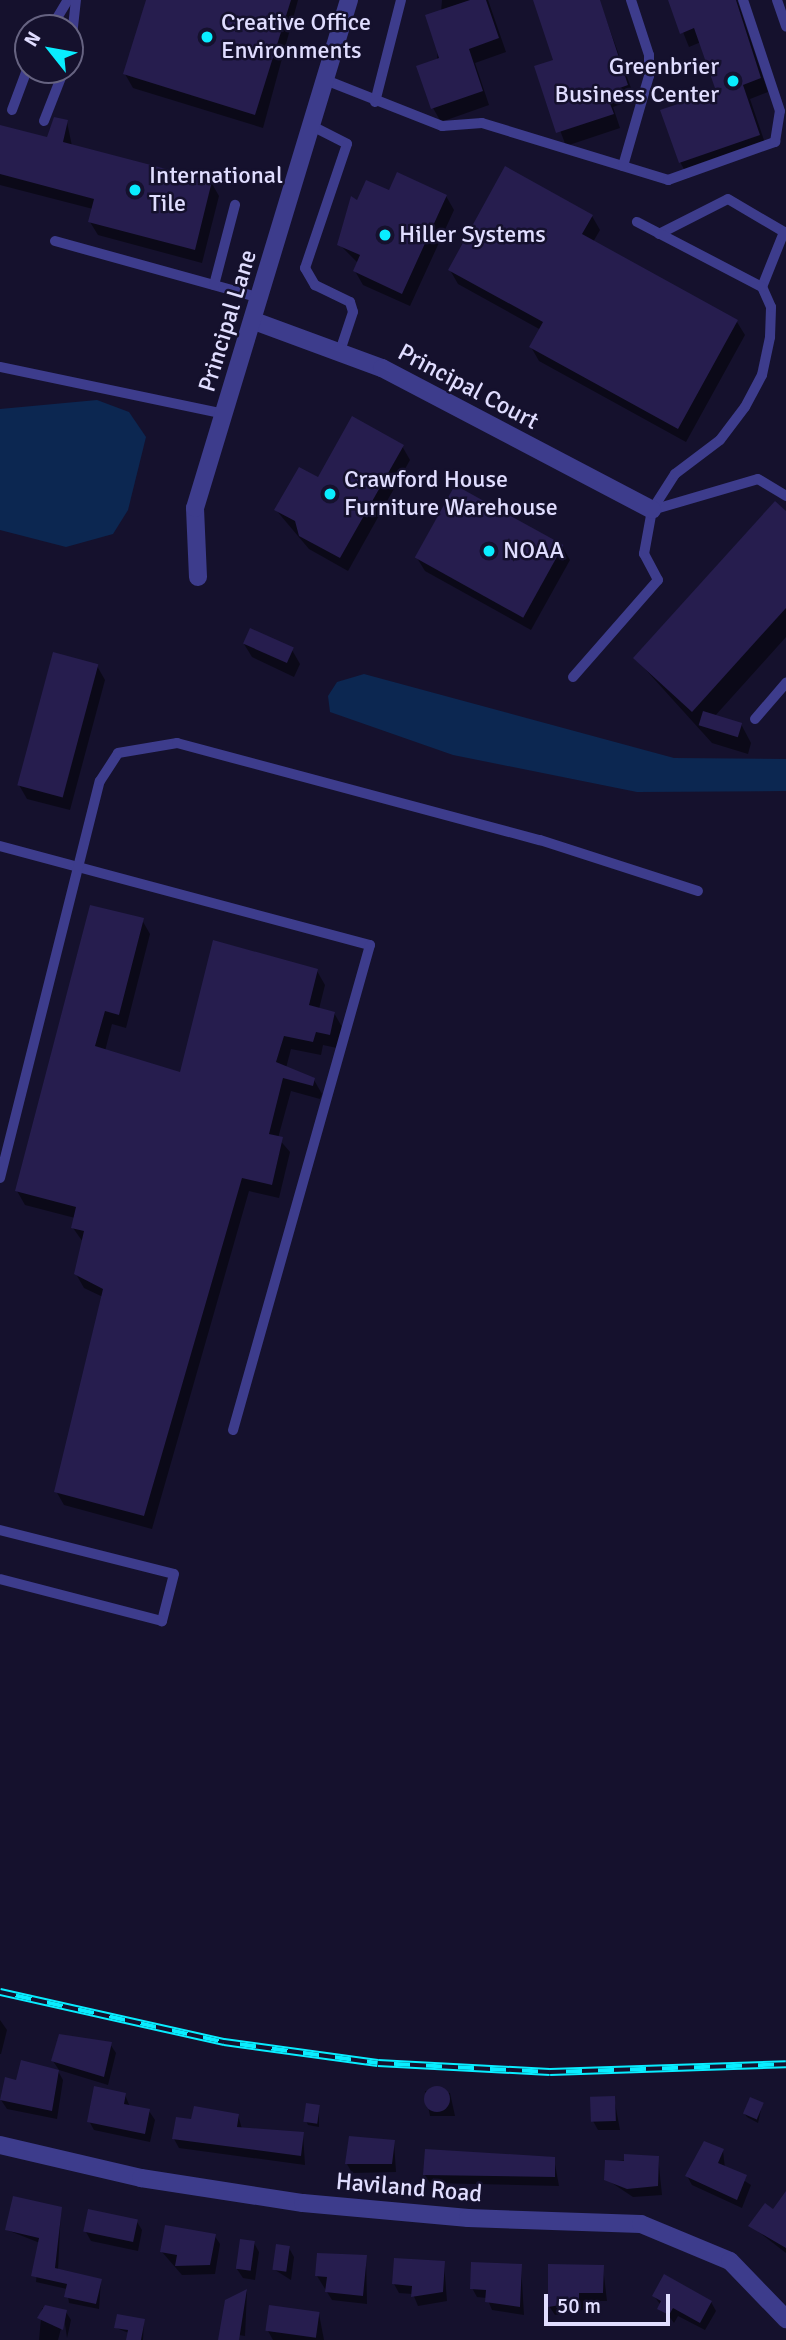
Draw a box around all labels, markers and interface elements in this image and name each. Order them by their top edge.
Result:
place label: Creative Office Environments [221,9,371,65]
north arrow [14,14,84,84]
text: N [19,27,46,51]
marker: Creative Office Environments [199,29,215,45]
place label: Greenbrier Business Center [554,53,719,109]
marker: Greenbrier Business Center [725,73,741,89]
place label: International Tile [149,162,283,218]
marker: International Tile [127,182,143,198]
place label: Hiller Systems [399,221,546,249]
marker: Hiller Systems [377,227,393,243]
street label: Principal Lane [193,247,263,395]
street label: Principal Court [393,338,543,436]
place label: Crawford House Furniture Warehouse [344,466,558,522]
marker: Crawford House Furniture Warehouse [322,486,338,502]
place label: NOAA [503,537,564,565]
marker: NOAA [481,543,497,559]
street label: Haviland Road [335,2167,483,2209]
scale bar [548,2280,674,2324]
text: 50 m [557,2293,601,2319]

